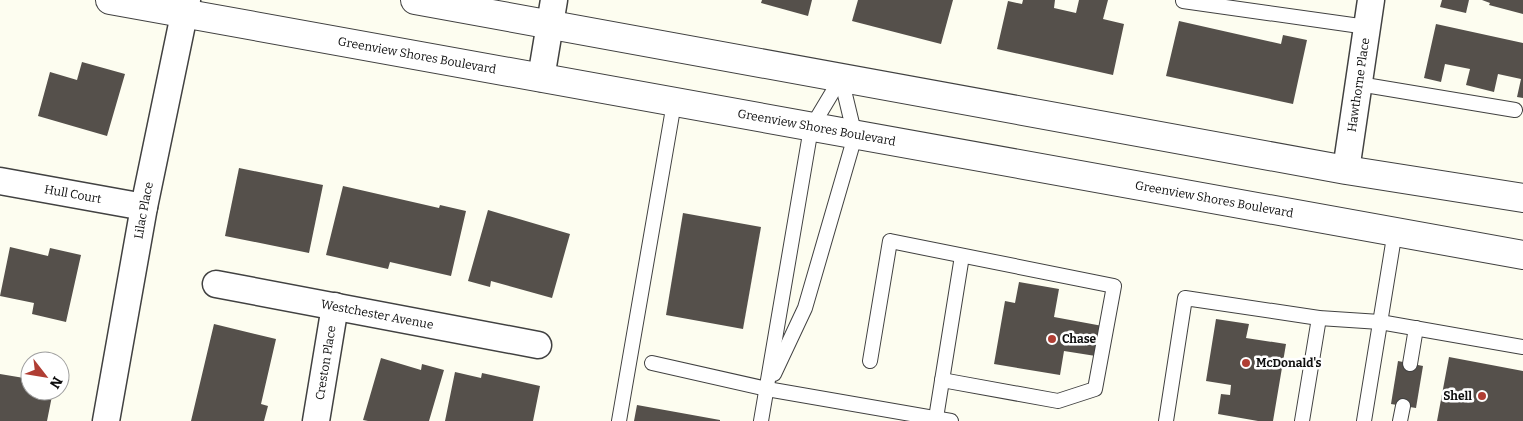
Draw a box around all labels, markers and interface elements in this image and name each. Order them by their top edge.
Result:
street label: Greenview Shores Boulevard [337,34,497,77]
street label: Hawthorne Place [1345,37,1372,133]
street label: Greenview Shores Boulevard [736,106,897,149]
street label: Greenview Shores Boulevard [1134,178,1294,220]
street label: Lilac Place [131,181,156,240]
street label: Hull Court [43,182,103,206]
street label: Westchester Avenue [320,297,435,332]
street label: Creston Place [313,325,339,401]
place label: Chase [1062,332,1097,346]
marker: Chase [1046,333,1058,345]
north arrow [20,351,70,401]
place label: McDonald's [1256,356,1322,370]
marker: McDonald's [1240,357,1252,369]
text: N [46,373,66,392]
place label: Shell [1443,389,1472,403]
marker: Shell [1476,390,1488,402]

